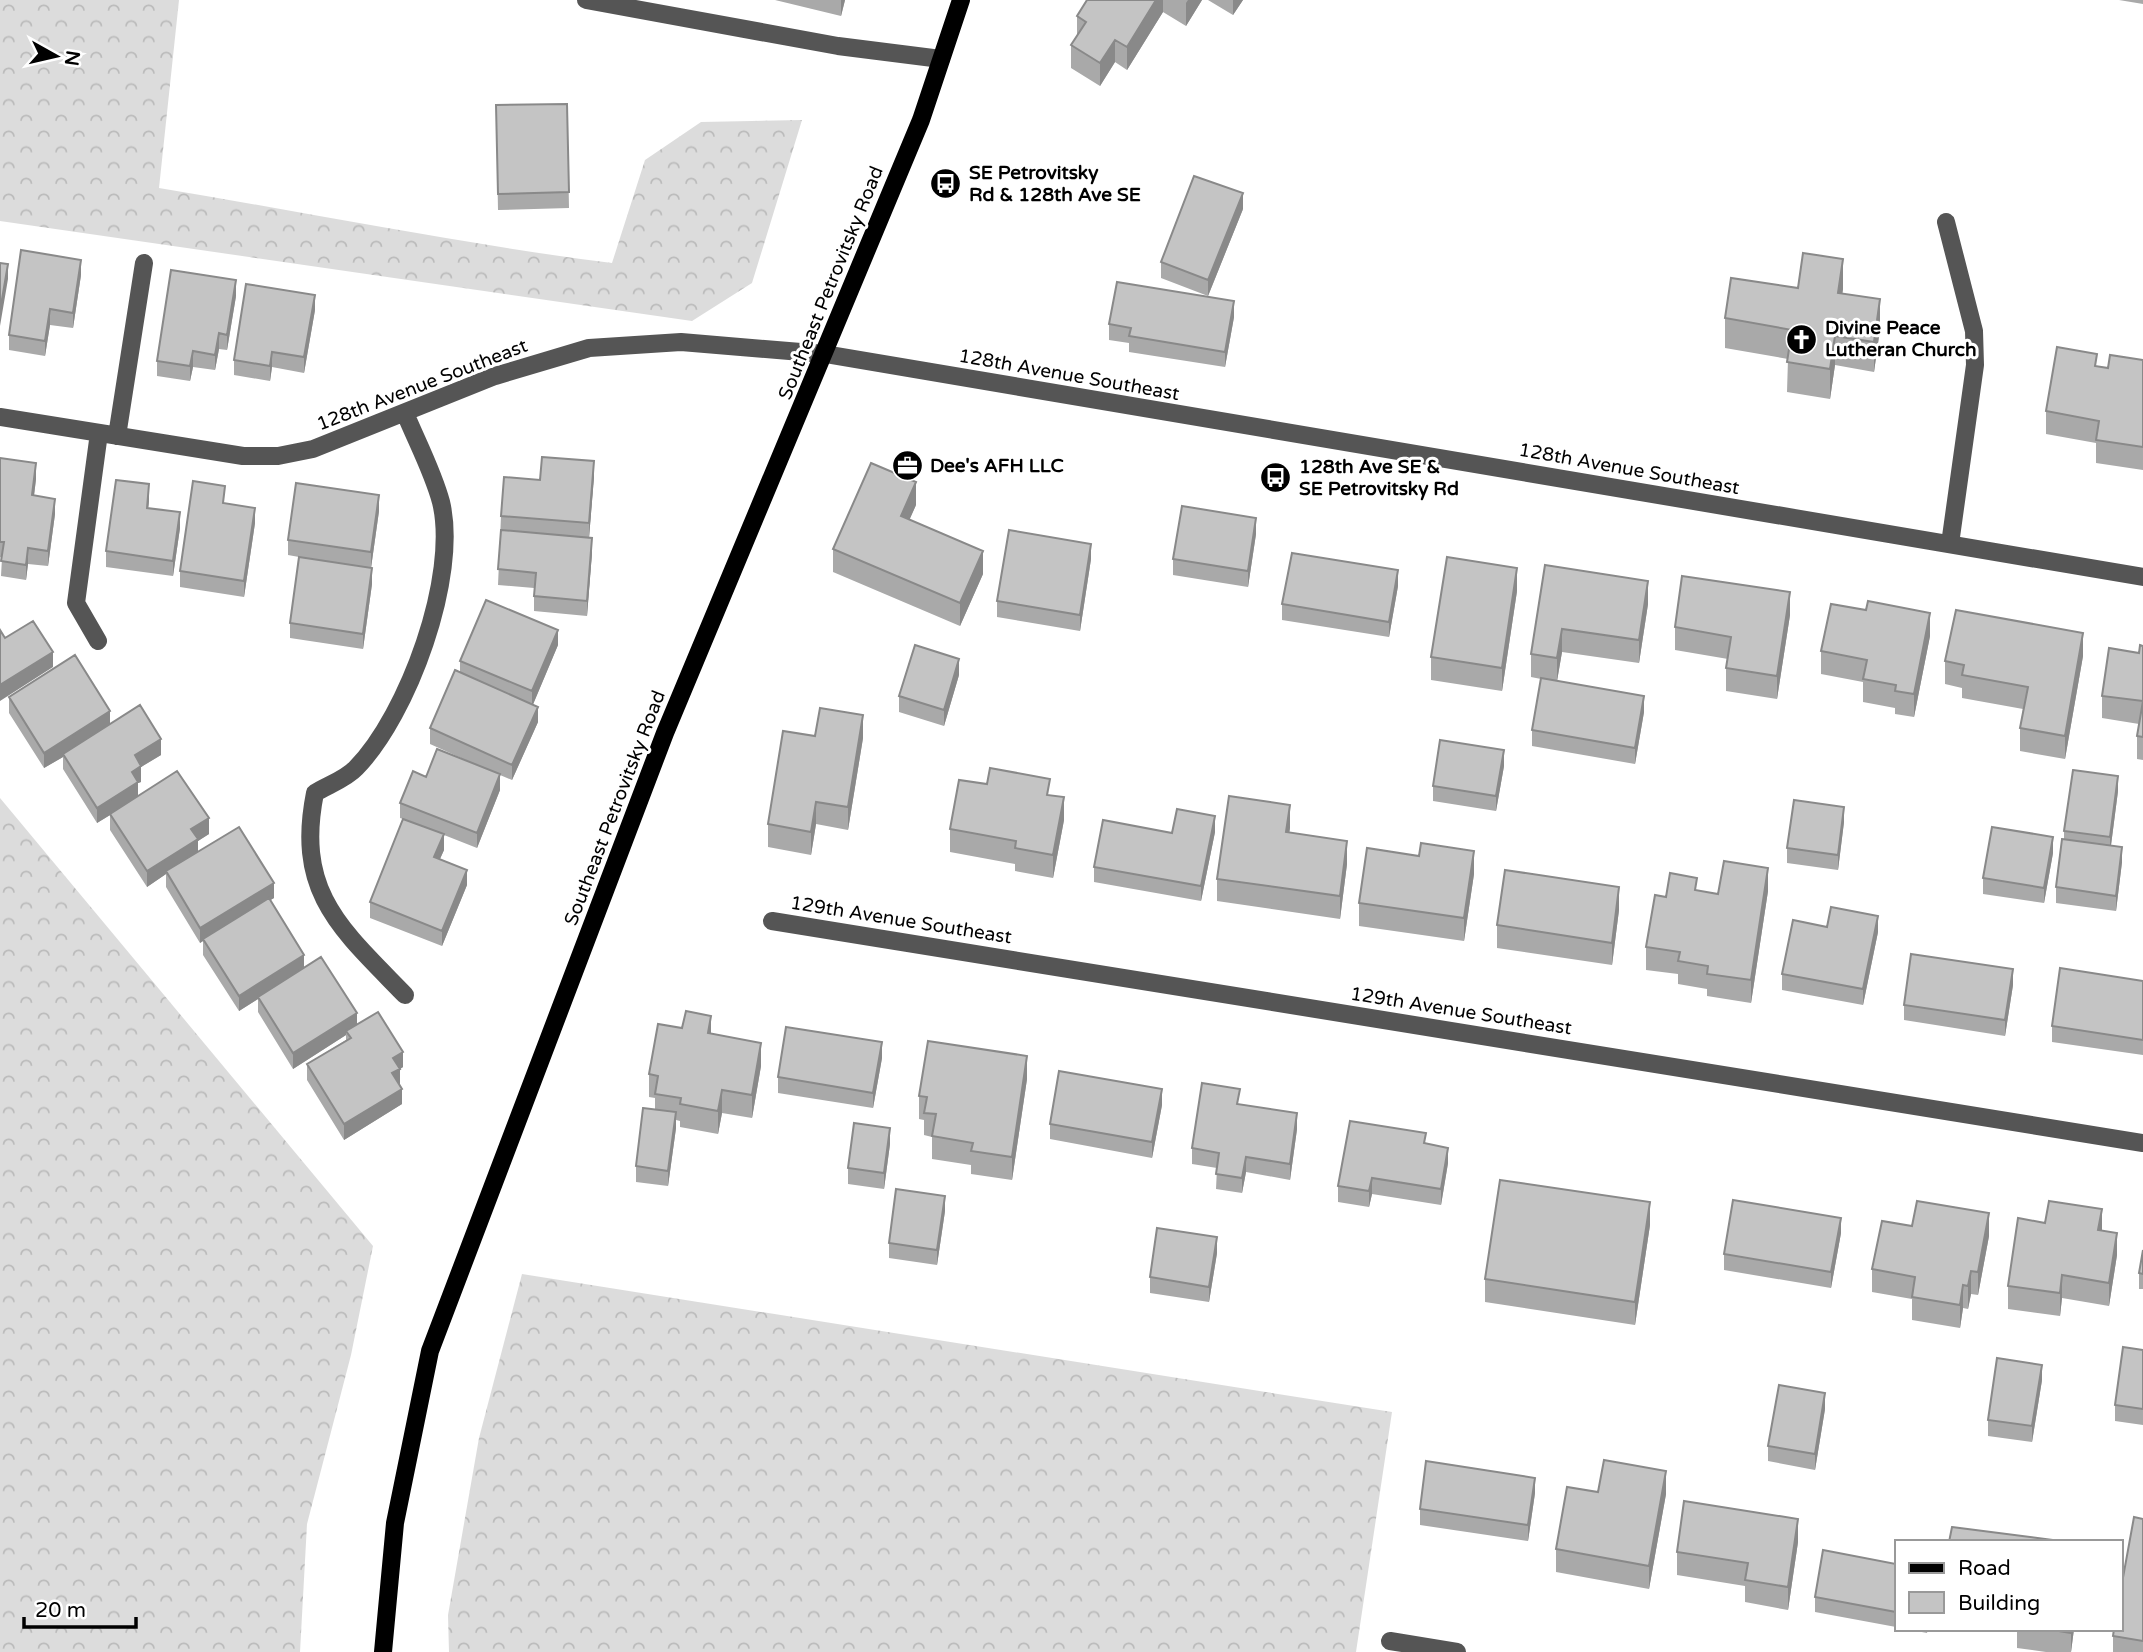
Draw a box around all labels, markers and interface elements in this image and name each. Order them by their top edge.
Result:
north arrow [21,21,91,91]
text: N [60,49,84,67]
place label: SE Petrovitsky Rd & 128th Ave SE [969,162,1141,206]
street label: Southeast Petrovitsky Road [774,163,888,403]
bus stop icon: SE Petrovitsky Rd & 128th Ave SE [929,167,963,201]
place label: Divine Peace Lutheran Church [1825,317,1977,361]
church icon: Divine Peace Lutheran Church [1785,322,1819,356]
street label: 128th Avenue Southeast [314,335,530,435]
street label: 128th Avenue Southeast [957,345,1181,405]
street label: 128th Avenue Southeast [1517,439,1741,499]
office icon: Dee's AFH LLC [890,449,924,483]
place label: Dee's AFH LLC [930,455,1064,477]
place label: 128th Ave SE & SE Petrovitsky Rd [1299,456,1459,501]
bus stop icon: 128th Ave SE & SE Petrovitsky Rd [1259,461,1293,495]
street label: Southeast Petrovitsky Road [560,688,670,928]
street label: 129th Avenue Southeast [789,892,1013,948]
street label: 129th Avenue Southeast [1349,983,1573,1039]
legend [1895,1540,2122,1631]
text: Road [1958,1556,2011,1581]
scale bar [24,1586,136,1630]
text: Building [1958,1591,2040,1616]
text: 20 m [35,1598,86,1623]

